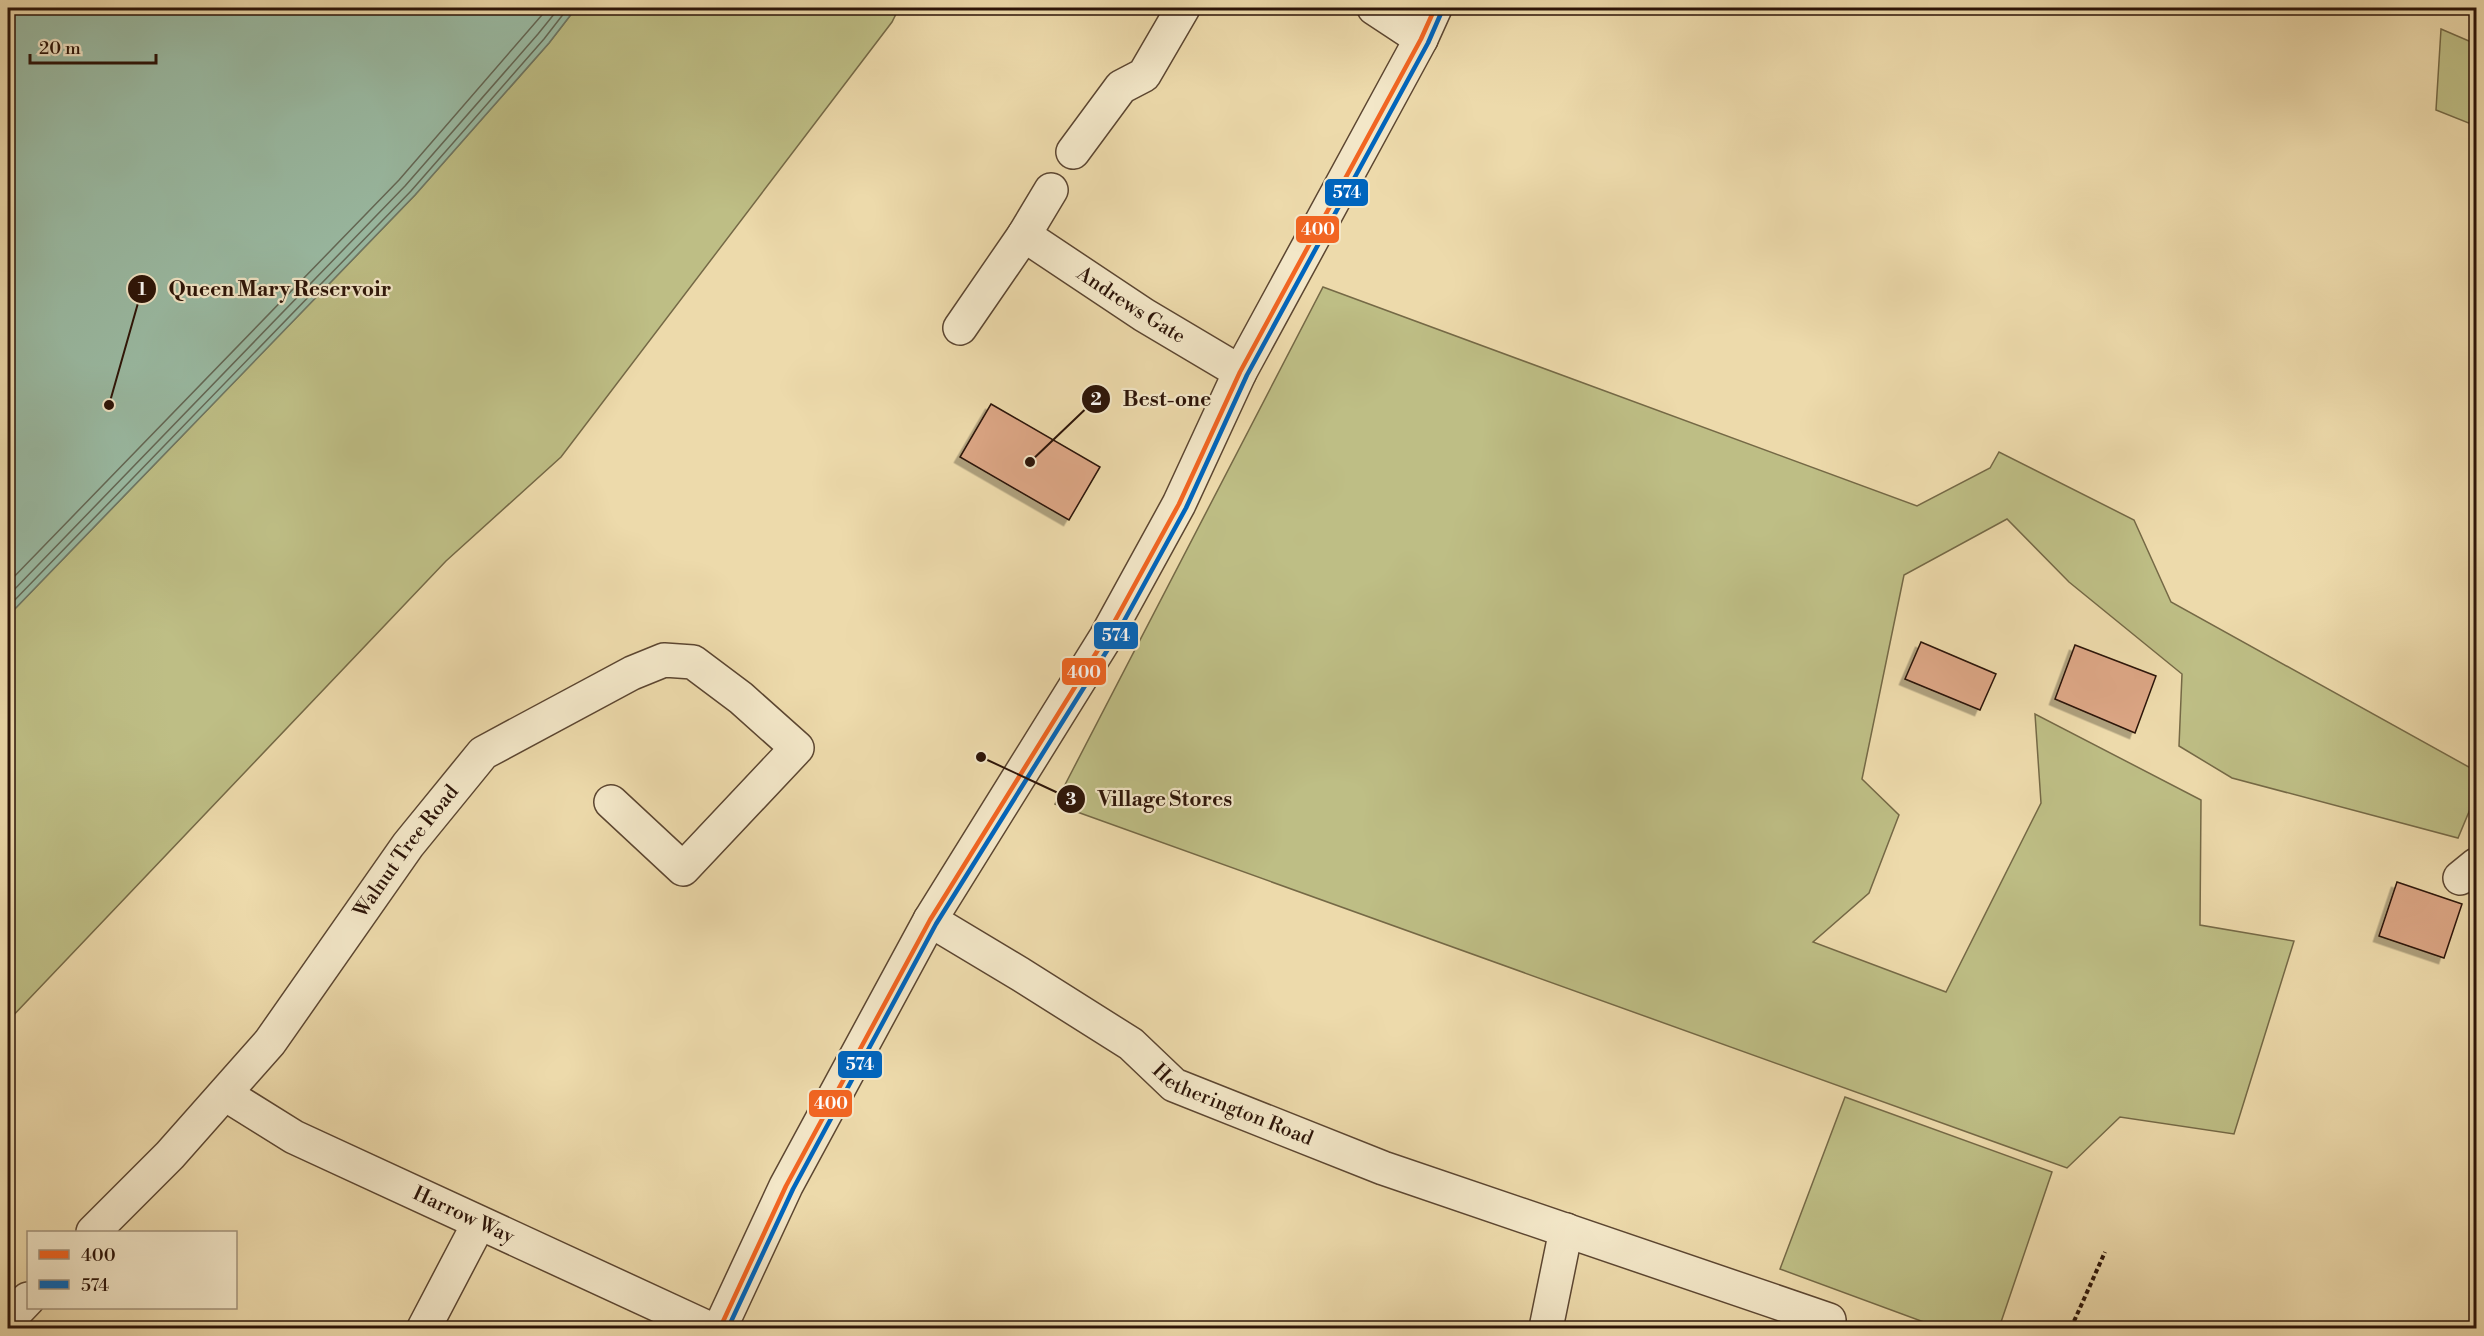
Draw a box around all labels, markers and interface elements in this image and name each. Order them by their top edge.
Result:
scale bar [30,27,156,65]
text: 20 m [39,37,81,60]
line badge: 574 [1324,178,1369,207]
text: 574 [1333,183,1362,203]
line badge: 400 [1295,215,1340,244]
text: 400 [1301,220,1335,240]
street label: Andrews Gate [1071,261,1190,349]
callout: Queen Mary Reservoir [127,269,404,308]
text: Queen Mary Reservoir [169,277,391,303]
text: 1 [138,278,147,301]
callout: Best-one [1081,380,1224,419]
text: Best-one [1123,387,1211,413]
text: 2 [1090,388,1102,411]
line badge: 574 [1093,621,1139,650]
text: 574 [1102,626,1131,646]
line badge: 400 [1061,657,1107,686]
text: 400 [1067,663,1101,683]
callout: Village Stores [1056,779,1245,818]
street label: Walnut Tree Road [348,780,465,924]
text: Village Stores [1097,787,1232,813]
text: 3 [1066,788,1077,811]
line badge: 574 [837,1050,883,1079]
text: 574 [846,1055,875,1075]
street label: Hetherington Road [1147,1058,1317,1152]
line badge: 400 [808,1089,853,1118]
text: 400 [814,1094,848,1114]
street label: Harrow Way [409,1181,518,1249]
legend [27,1231,237,1309]
text: 400 [81,1244,116,1267]
text: 574 [81,1274,109,1297]

